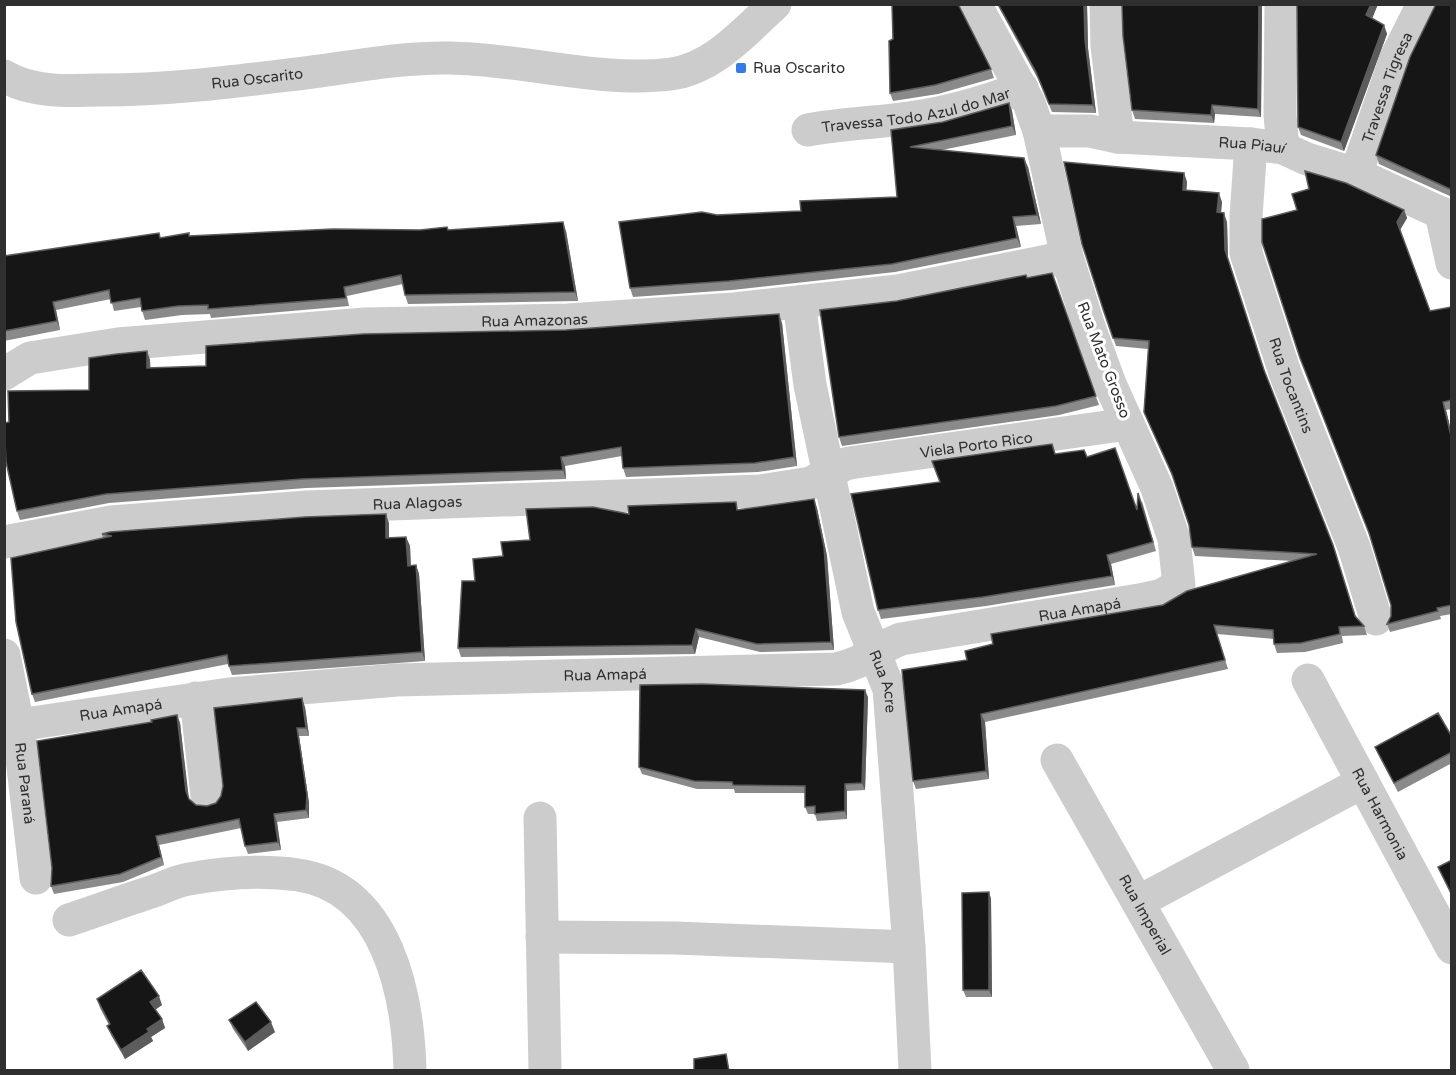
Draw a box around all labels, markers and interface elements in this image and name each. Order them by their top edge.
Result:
street label: Travessa Tigresa [1358,29,1417,145]
place label: Rua Oscarito [753,59,845,77]
marker: Rua Oscarito [734,61,748,75]
street label: Rua Oscarito [210,64,304,93]
street label: Travessa Todo Azul do Mar [821,84,1013,136]
street label: Rua Piauí [1218,133,1289,157]
street label: Rua Mato Grosso [1074,299,1134,421]
street label: Rua Amazonas [481,310,589,331]
street label: Rua Tocantins [1265,335,1317,436]
street label: Viela Porto Rico [919,428,1034,462]
street label: Rua Alagoas [372,493,463,514]
street label: Rua Amapá [1037,594,1122,625]
street label: Rua Acre [865,647,900,713]
street label: Rua Amapá [563,665,647,685]
street label: Rua Amapá [78,695,163,725]
street label: Rua Paraná [11,741,39,825]
street label: Rua Harmonia [1348,765,1412,863]
street label: Rua Imperial [1115,871,1175,958]

